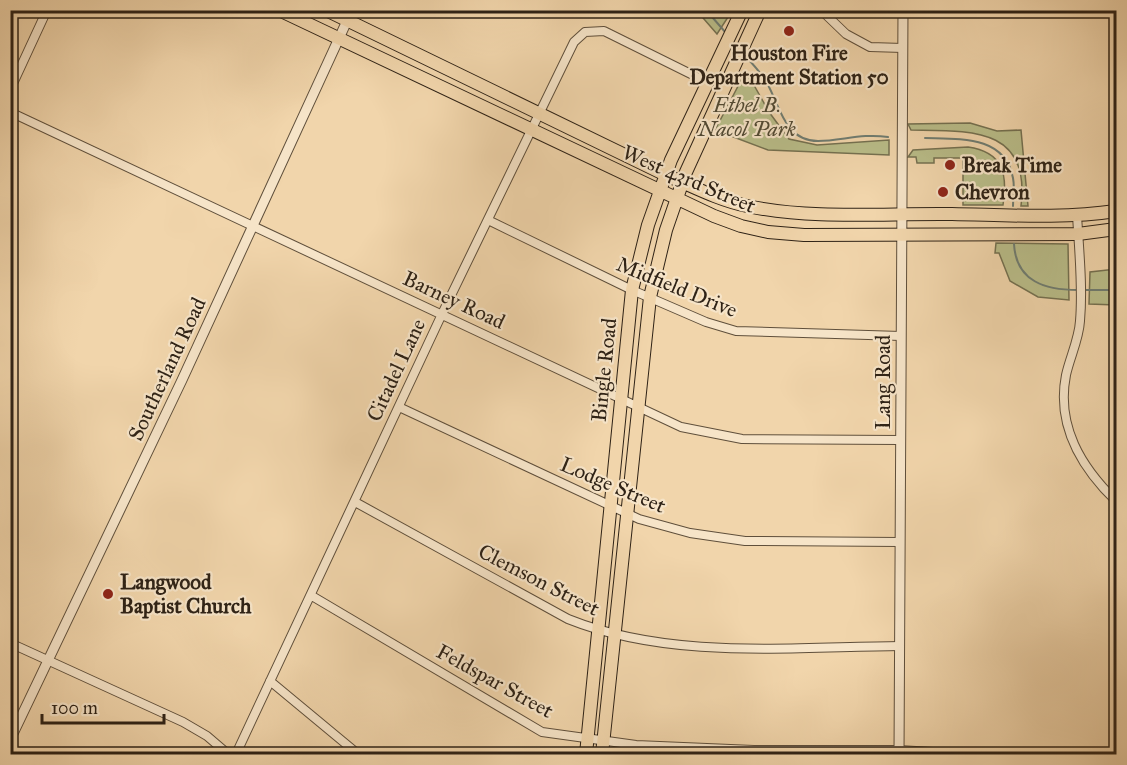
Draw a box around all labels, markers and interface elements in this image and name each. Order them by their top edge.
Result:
marker: Houston Fire Department Station 50 [782,24,796,38]
place label: Houston Fire Department Station 50 [689,40,889,90]
park label: Ethel B. Nacol Park [697,92,797,142]
street label: West 43rd Street [618,139,760,219]
place label: Break Time [962,152,1062,178]
marker: Break Time [943,158,957,172]
place label: Chevron [955,179,1030,205]
marker: Chevron [936,185,950,199]
street label: Midfield Drive [613,251,741,323]
street label: Barney Road [399,265,510,335]
street label: Southerland Road [122,293,212,445]
street label: Citadel Lane [361,314,431,425]
street label: Bingle Road [586,316,622,423]
street label: Lang Road [870,334,896,429]
street label: Lodge Street [556,451,670,519]
street label: Clemson Street [474,538,605,622]
place label: Langwood Baptist Church [120,569,252,619]
marker: Langwood Baptist Church [101,587,115,601]
street label: Feldspar Street [432,638,559,724]
scale bar [42,687,164,725]
text: 100 m [51,697,98,719]

